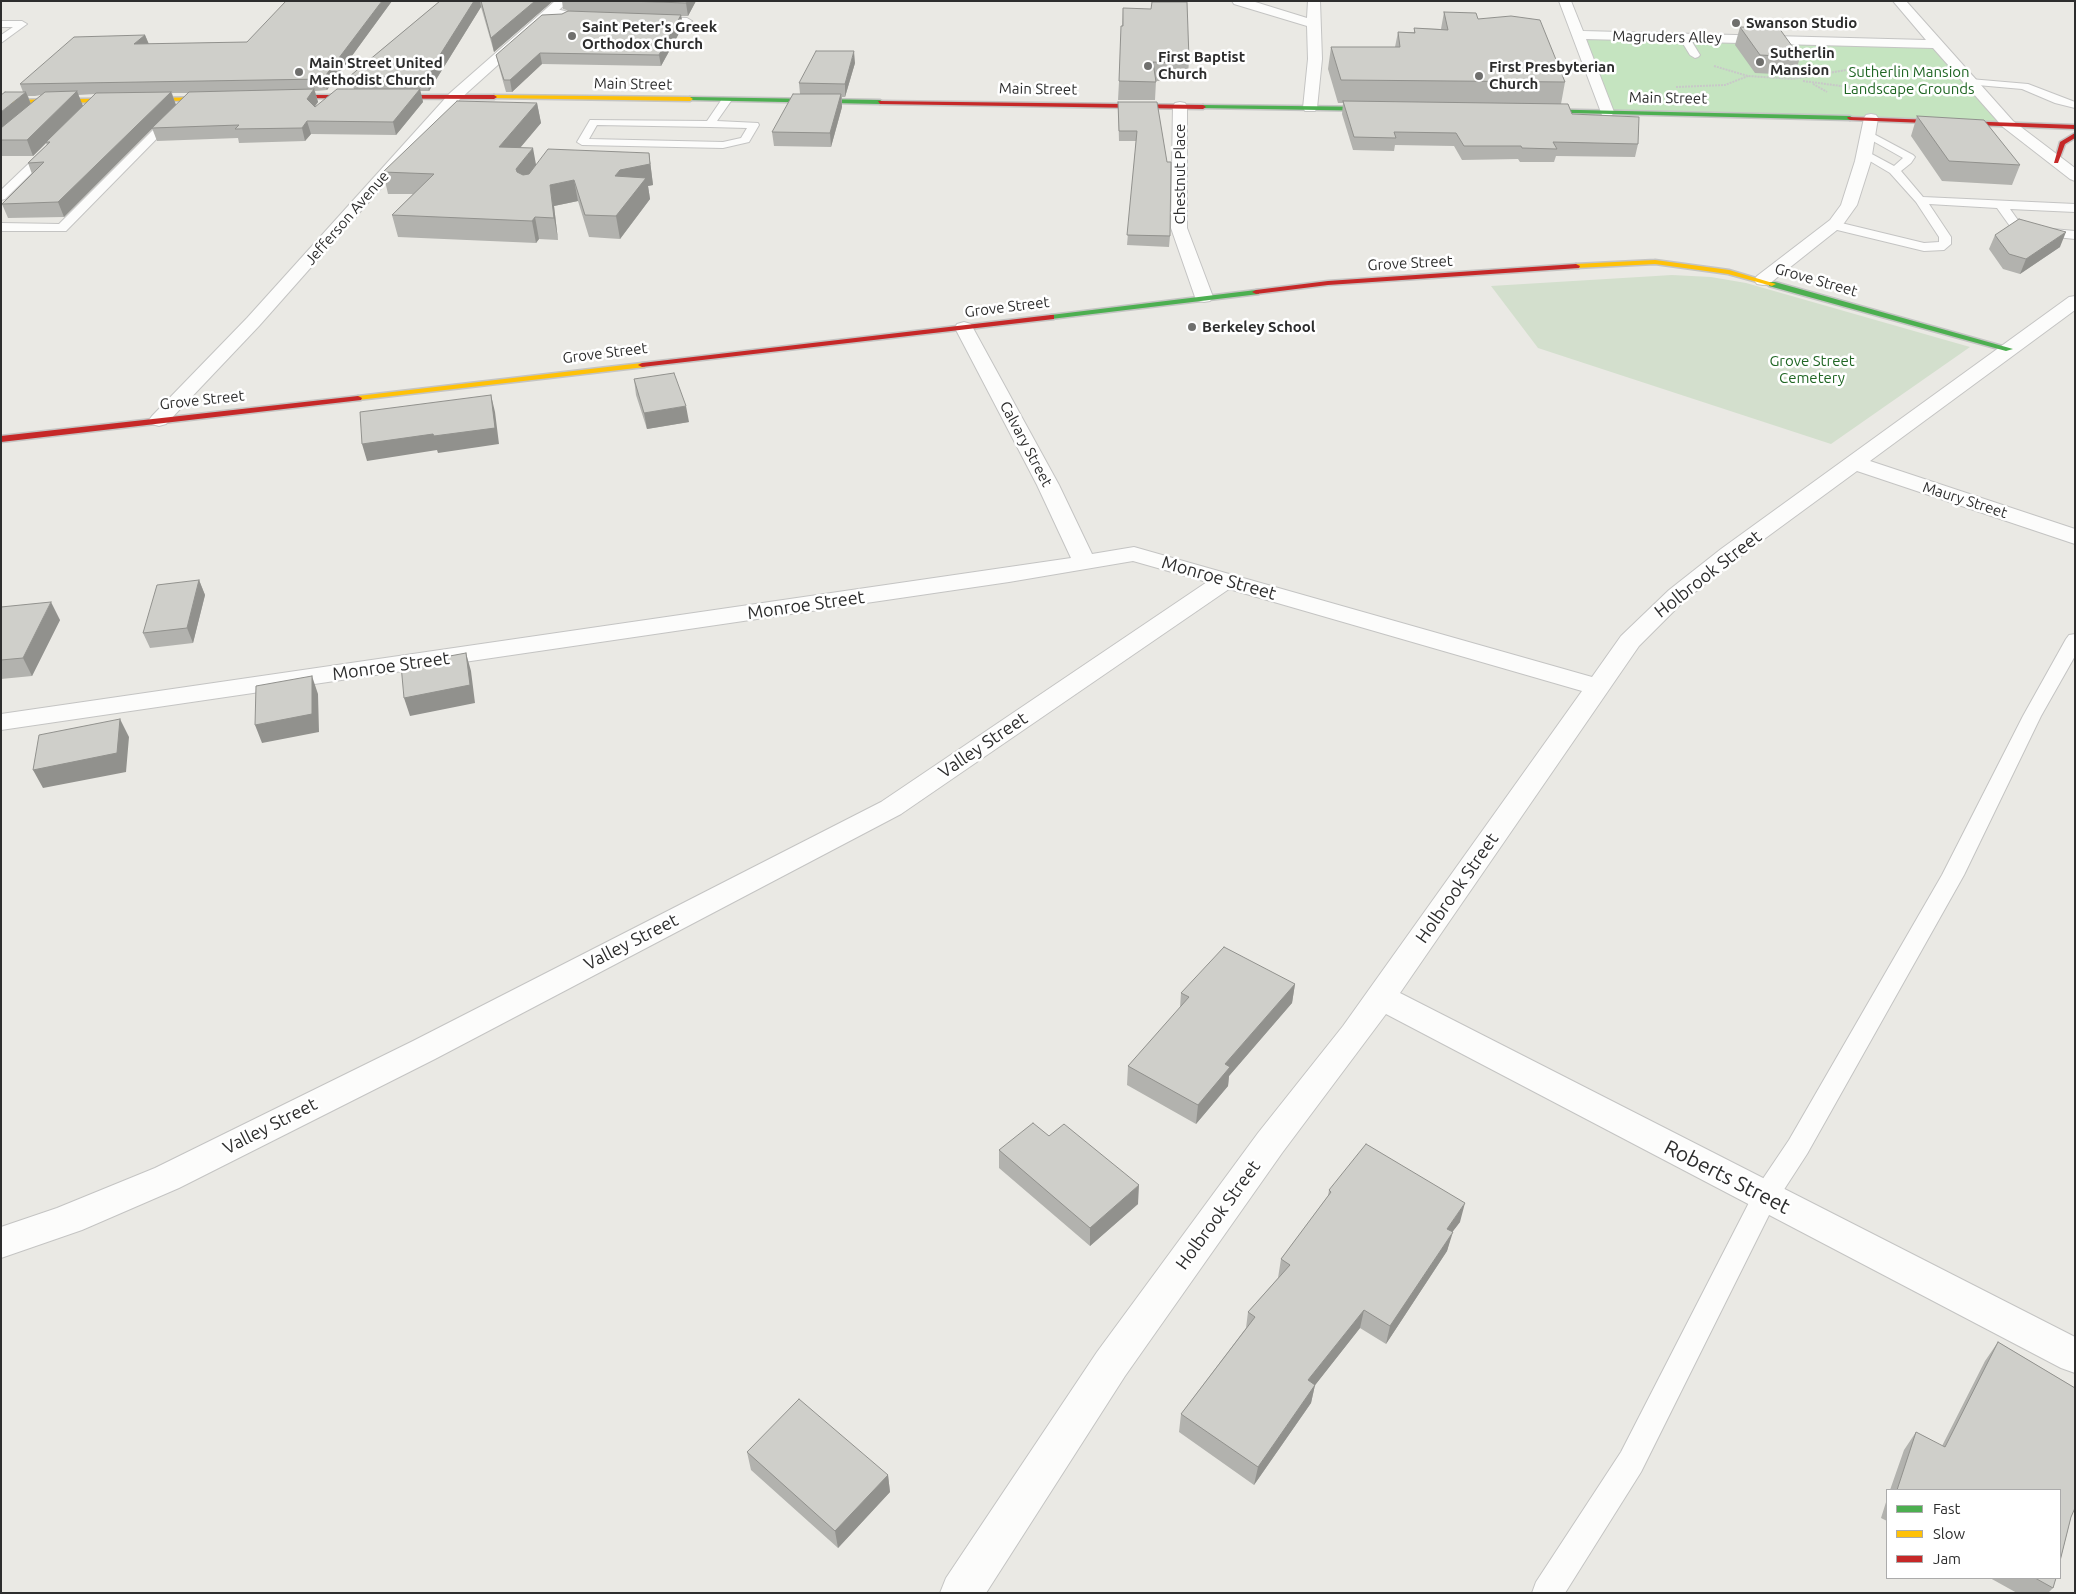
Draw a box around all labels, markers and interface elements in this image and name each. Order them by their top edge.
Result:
place label: Swanson Studio [1746,14,1857,32]
marker: Swanson Studio [1730,17,1742,29]
place label: Saint Peter's Greek Orthodox Church [582,18,717,53]
street label: Magruders Alley [1612,27,1722,47]
marker: Saint Peter's Greek Orthodox Church [566,30,578,42]
place label: Sutherlin Mansion [1770,44,1835,79]
place label: First Baptist Church [1158,48,1245,83]
place label: Main Street United Methodist Church [309,54,443,89]
marker: Sutherlin Mansion [1754,56,1766,68]
place label: First Presbyterian Church [1489,58,1615,93]
marker: First Baptist Church [1142,60,1154,72]
park label: Sutherlin Mansion Landscape Grounds [1843,63,1975,98]
marker: Main Street United Methodist Church [293,66,305,78]
marker: First Presbyterian Church [1473,70,1485,82]
street label: Main Street [594,74,672,94]
street label: Main Street [999,79,1077,99]
street label: Main Street [1629,88,1707,108]
street label: Chestnut Place [1171,124,1189,224]
street label: Jefferson Avenue [301,167,393,269]
street label: Grove Street [1367,252,1453,274]
street label: Grove Street [1773,260,1859,300]
street label: Grove Street [964,293,1050,321]
place label: Berkeley School [1202,318,1315,336]
marker: Berkeley School [1186,321,1198,333]
street label: Grove Street [562,339,648,367]
park label: Grove Street Cemetery [1769,352,1855,387]
street label: Grove Street [159,387,245,413]
street label: Calvary Street [996,398,1056,490]
street label: Maury Street [1920,478,2010,522]
street label: Holbrook Street [1650,526,1766,622]
street label: Monroe Street [1159,551,1279,605]
street label: Monroe Street [746,586,866,624]
street label: Monroe Street [331,647,451,685]
street label: Valley Street [934,707,1032,783]
street label: Holbrook Street [1411,829,1503,947]
street label: Valley Street [580,909,682,975]
street label: Valley Street [219,1093,321,1159]
street label: Roberts Street [1660,1134,1794,1220]
street label: Holbrook Street [1171,1156,1265,1274]
legend [1886,1489,2061,1579]
text: Fast [1933,1500,1960,1517]
text: Slow [1933,1525,1965,1542]
text: Jam [1933,1550,1961,1567]

